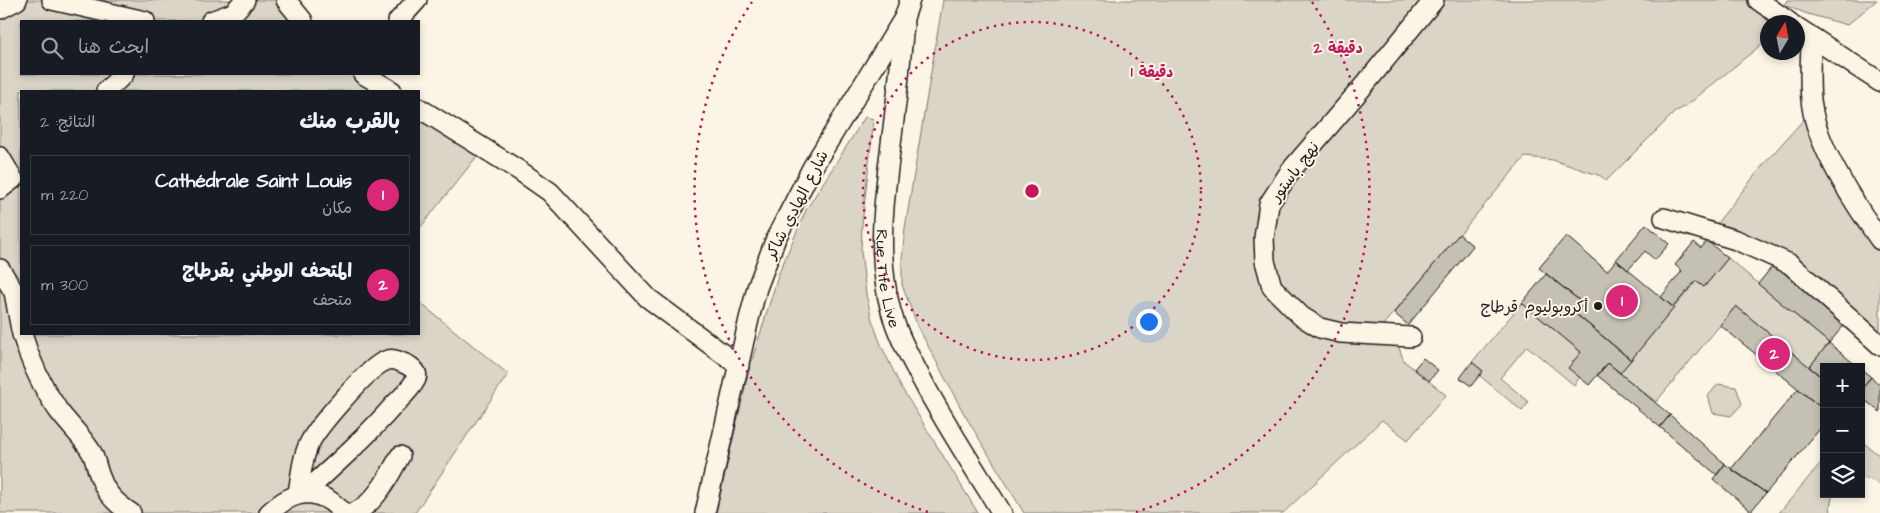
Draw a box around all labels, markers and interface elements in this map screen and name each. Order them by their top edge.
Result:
north arrow [1760,15,1805,60]
search box [20,20,420,75]
icon: search [38,34,66,62]
text: ابحث هنا [78,34,149,61]
text: 2 دقيقة [1312,38,1363,59]
text: 1 دقيقة [1131,62,1173,83]
text: بالقرب منك [299,107,400,136]
text: النتائج: 2 [40,111,95,133]
street label: نهج باستور [1264,137,1325,208]
street label: شارع الهادي شاكر [759,146,834,264]
text: Cathédrale Saint Louis [155,168,352,195]
centre of rings [1023,182,1041,200]
text: 220 m [41,184,88,206]
text: 1 [382,184,384,206]
text: مكان [322,197,352,219]
street label: Rue Tite Live [870,229,906,331]
text: المتحف الوطني بقرطاج [182,258,352,285]
text: 300 m [41,274,88,296]
text: 2 [378,274,388,296]
pin: 1 [1606,282,1638,320]
text: متحف [313,289,352,311]
place label: أكروبوليوم قرطاج [1480,296,1588,319]
marker: أكروبوليوم قرطاج [1592,300,1604,312]
your location [1136,309,1162,335]
pin: 2 [1758,335,1790,373]
map controls [1820,363,1865,498]
button: + [1820,363,1865,408]
button: − [1820,408,1865,453]
button: layers [1820,453,1865,498]

